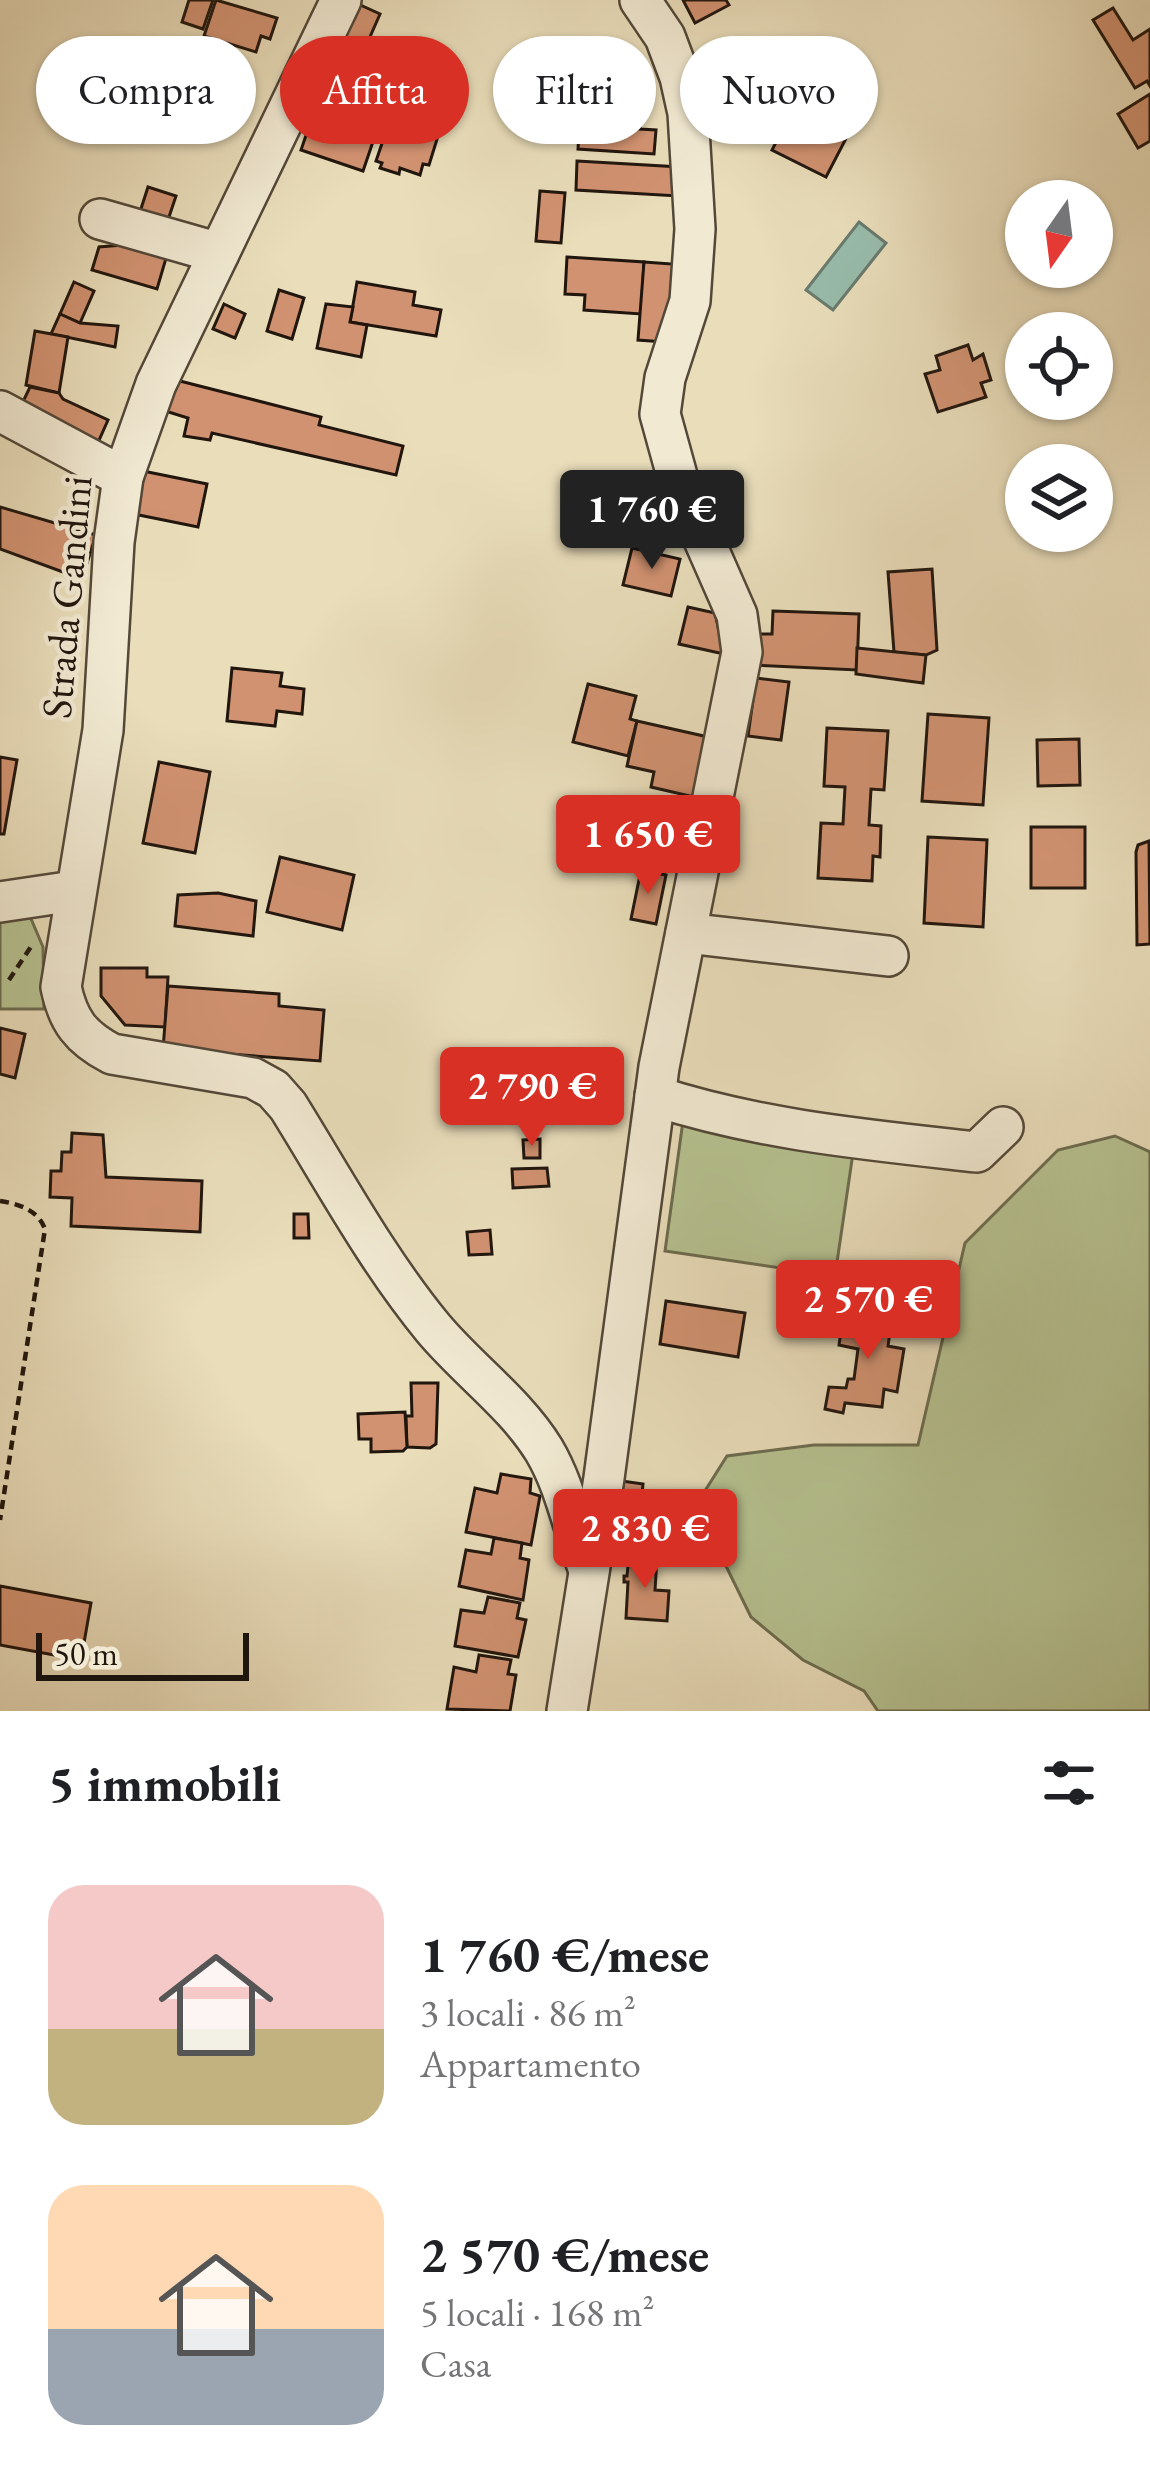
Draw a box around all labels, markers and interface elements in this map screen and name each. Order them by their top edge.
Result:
chip: Compra [36,36,256,144]
chip: Affitta [280,36,469,144]
chip: Filtri [493,36,656,144]
chip: Nuovo [680,36,878,144]
north arrow [1005,180,1113,288]
map controls [1005,180,1113,552]
button: locate [1005,312,1113,420]
button: layers [1005,444,1113,552]
pin: 1 760 € [541,470,763,572]
street label: Strada Gandini [28,473,105,721]
text: 1 760 € [587,483,717,534]
pin: 1 650 € [537,795,759,897]
text: 1 650 € [583,808,713,859]
pin: 2 790 € [421,1047,643,1149]
text: 2 790 € [467,1060,597,1111]
pin: 2 570 € [757,1260,979,1362]
text: 2 570 € [803,1273,933,1324]
pin: 2 830 € [534,1489,756,1591]
text: 2 830 € [580,1502,710,1553]
scale bar [36,1627,249,1680]
text: 50 m [54,1632,118,1675]
text: 5 immobili [48,1750,281,1816]
icon: filters [1036,1750,1102,1816]
text: 1 760 €/mese [420,1921,709,1987]
icon: home [144,1933,288,2077]
text: 3 locali · 86 m² [420,1987,636,2038]
text: Appartamento [420,2038,641,2089]
text: 2 570 €/mese [420,2221,709,2287]
icon: home [144,2233,288,2377]
text: 5 locali · 168 m² [420,2287,654,2338]
text: Casa [420,2338,491,2389]

